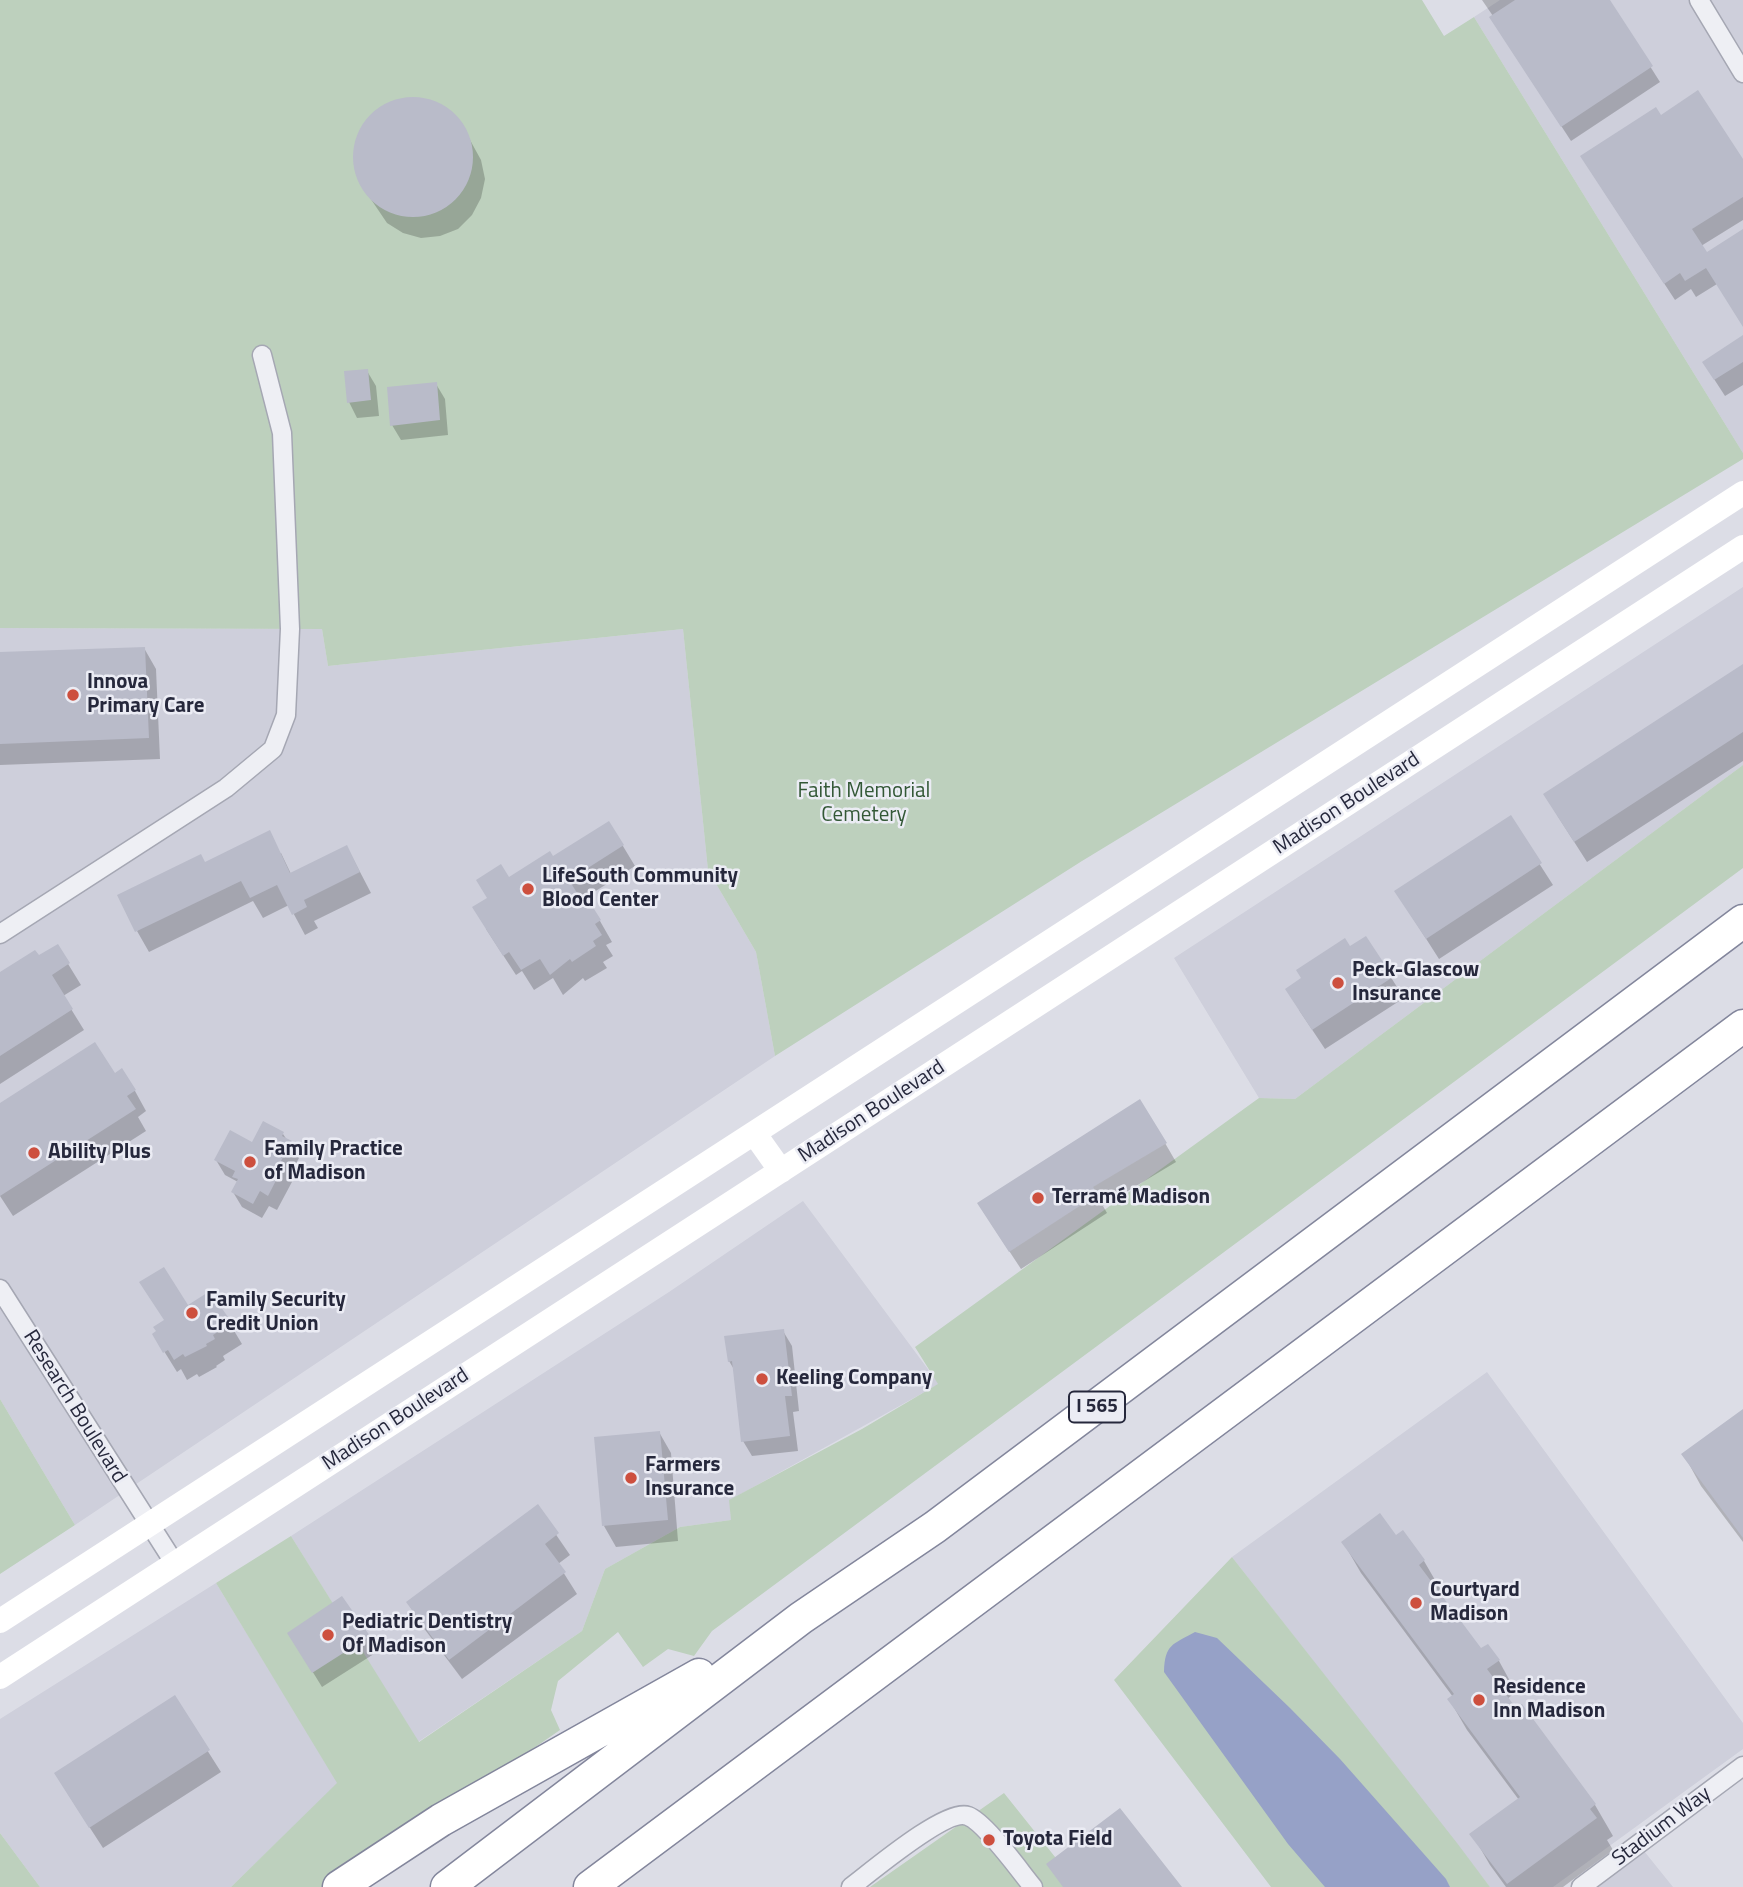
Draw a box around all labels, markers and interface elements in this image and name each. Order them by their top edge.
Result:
place label: Innova Primary Care [87,670,205,720]
marker: Innova Primary Care [65,687,81,703]
street label: Madison Boulevard [1269,747,1425,861]
park label: Faith Memorial Cemetery [798,779,930,829]
place label: LifeSouth Community Blood Center [542,864,738,914]
marker: LifeSouth Community Blood Center [520,881,536,897]
place label: Peck-Glascow Insurance [1352,958,1479,1008]
marker: Peck-Glascow Insurance [1330,975,1346,991]
street label: Madison Boulevard [794,1055,950,1169]
place label: Family Practice of Madison [264,1137,403,1187]
place label: Ability Plus [48,1140,151,1166]
marker: Ability Plus [26,1145,42,1161]
marker: Family Practice of Madison [242,1154,258,1170]
place label: Terramé Madison [1052,1185,1210,1211]
marker: Terramé Madison [1030,1190,1046,1206]
place label: Family Security Credit Union [206,1288,346,1338]
marker: Family Security Credit Union [184,1305,200,1321]
street label: Research Boulevard [17,1326,131,1488]
street label: Madison Boulevard [318,1363,474,1477]
place label: Keeling Company [776,1366,932,1392]
marker: Keeling Company [754,1371,770,1387]
road number: I 565 [1069,1392,1125,1422]
place label: Farmers Insurance [645,1453,734,1503]
marker: Farmers Insurance [623,1470,639,1486]
place label: Courtyard Madison [1430,1578,1520,1628]
marker: Courtyard Madison [1408,1595,1424,1611]
place label: Pediatric Dentistry Of Madison [342,1610,512,1660]
marker: Pediatric Dentistry Of Madison [320,1627,336,1643]
place label: Residence Inn Madison [1493,1675,1605,1725]
marker: Residence Inn Madison [1471,1692,1487,1708]
street label: Stadium Way [1608,1782,1716,1872]
place label: Toyota Field [1003,1827,1113,1853]
marker: Toyota Field [981,1832,997,1848]

